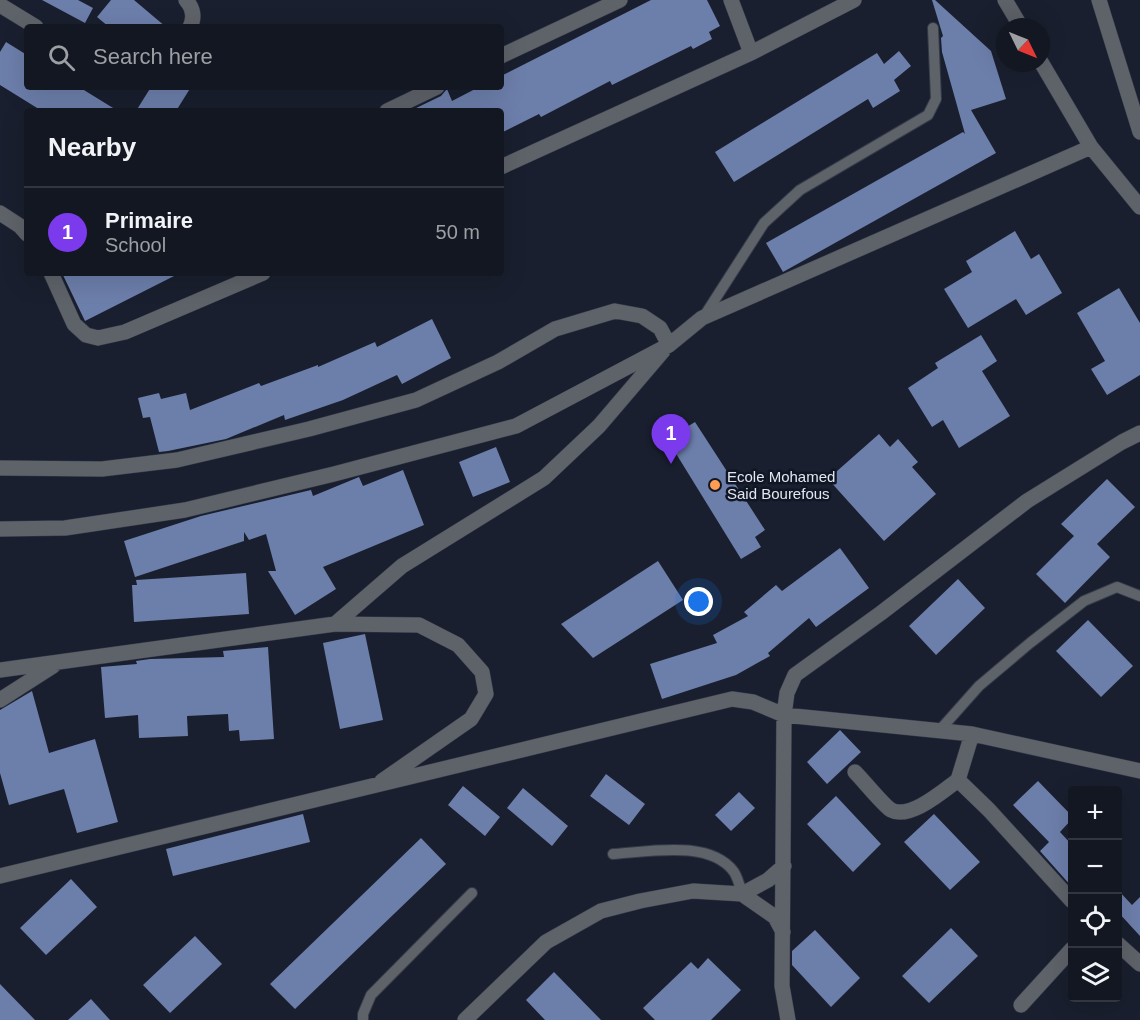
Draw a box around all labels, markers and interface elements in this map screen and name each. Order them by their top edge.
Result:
north arrow [996,18,1050,72]
search box [24,24,504,90]
icon: search [45,41,78,74]
text: Search here [93,44,213,69]
text: Nearby [48,132,136,162]
text: Primaire [105,208,193,233]
text: 1 [62,221,73,243]
text: 50 m [436,221,480,243]
text: School [105,234,166,256]
pin: 1 [652,414,690,464]
place label: Ecole Mohamed Said Bourefous [727,468,835,502]
marker: Ecole Mohamed Said Bourefous [708,478,722,492]
your location [684,587,713,616]
map controls [1068,786,1122,1002]
button: + [1068,786,1122,840]
button: − [1068,840,1122,894]
button: locate [1068,894,1122,948]
button: layers [1068,948,1122,1002]

